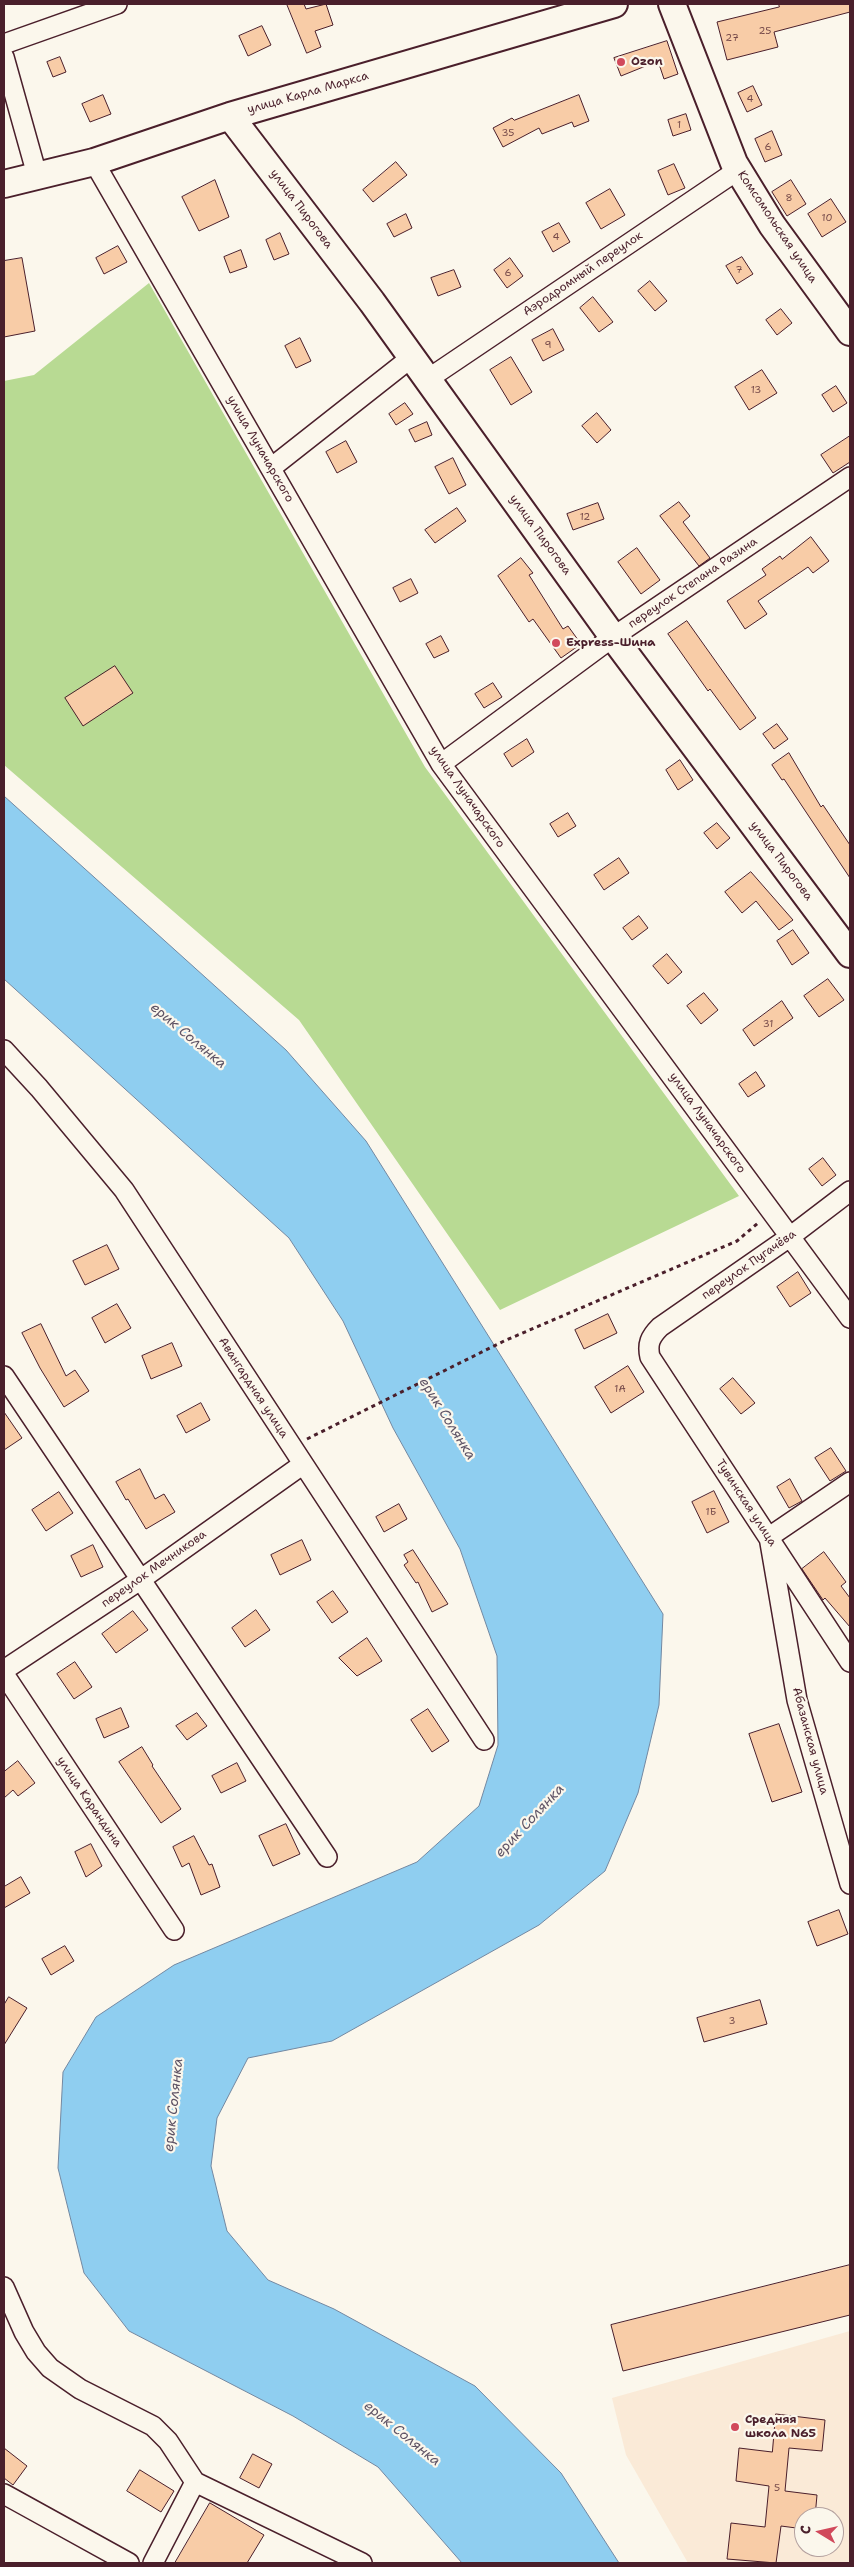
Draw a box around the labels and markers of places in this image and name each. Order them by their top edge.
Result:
place label: Ozon [631,55,663,69]
marker: Ozon [615,56,627,68]
place label: Express-Шина [566,636,656,650]
marker: Express-Шина [550,637,562,649]
place label: Средняя школа N65 [745,2413,816,2441]
marker: Средняя школа N65 [729,2421,741,2433]

